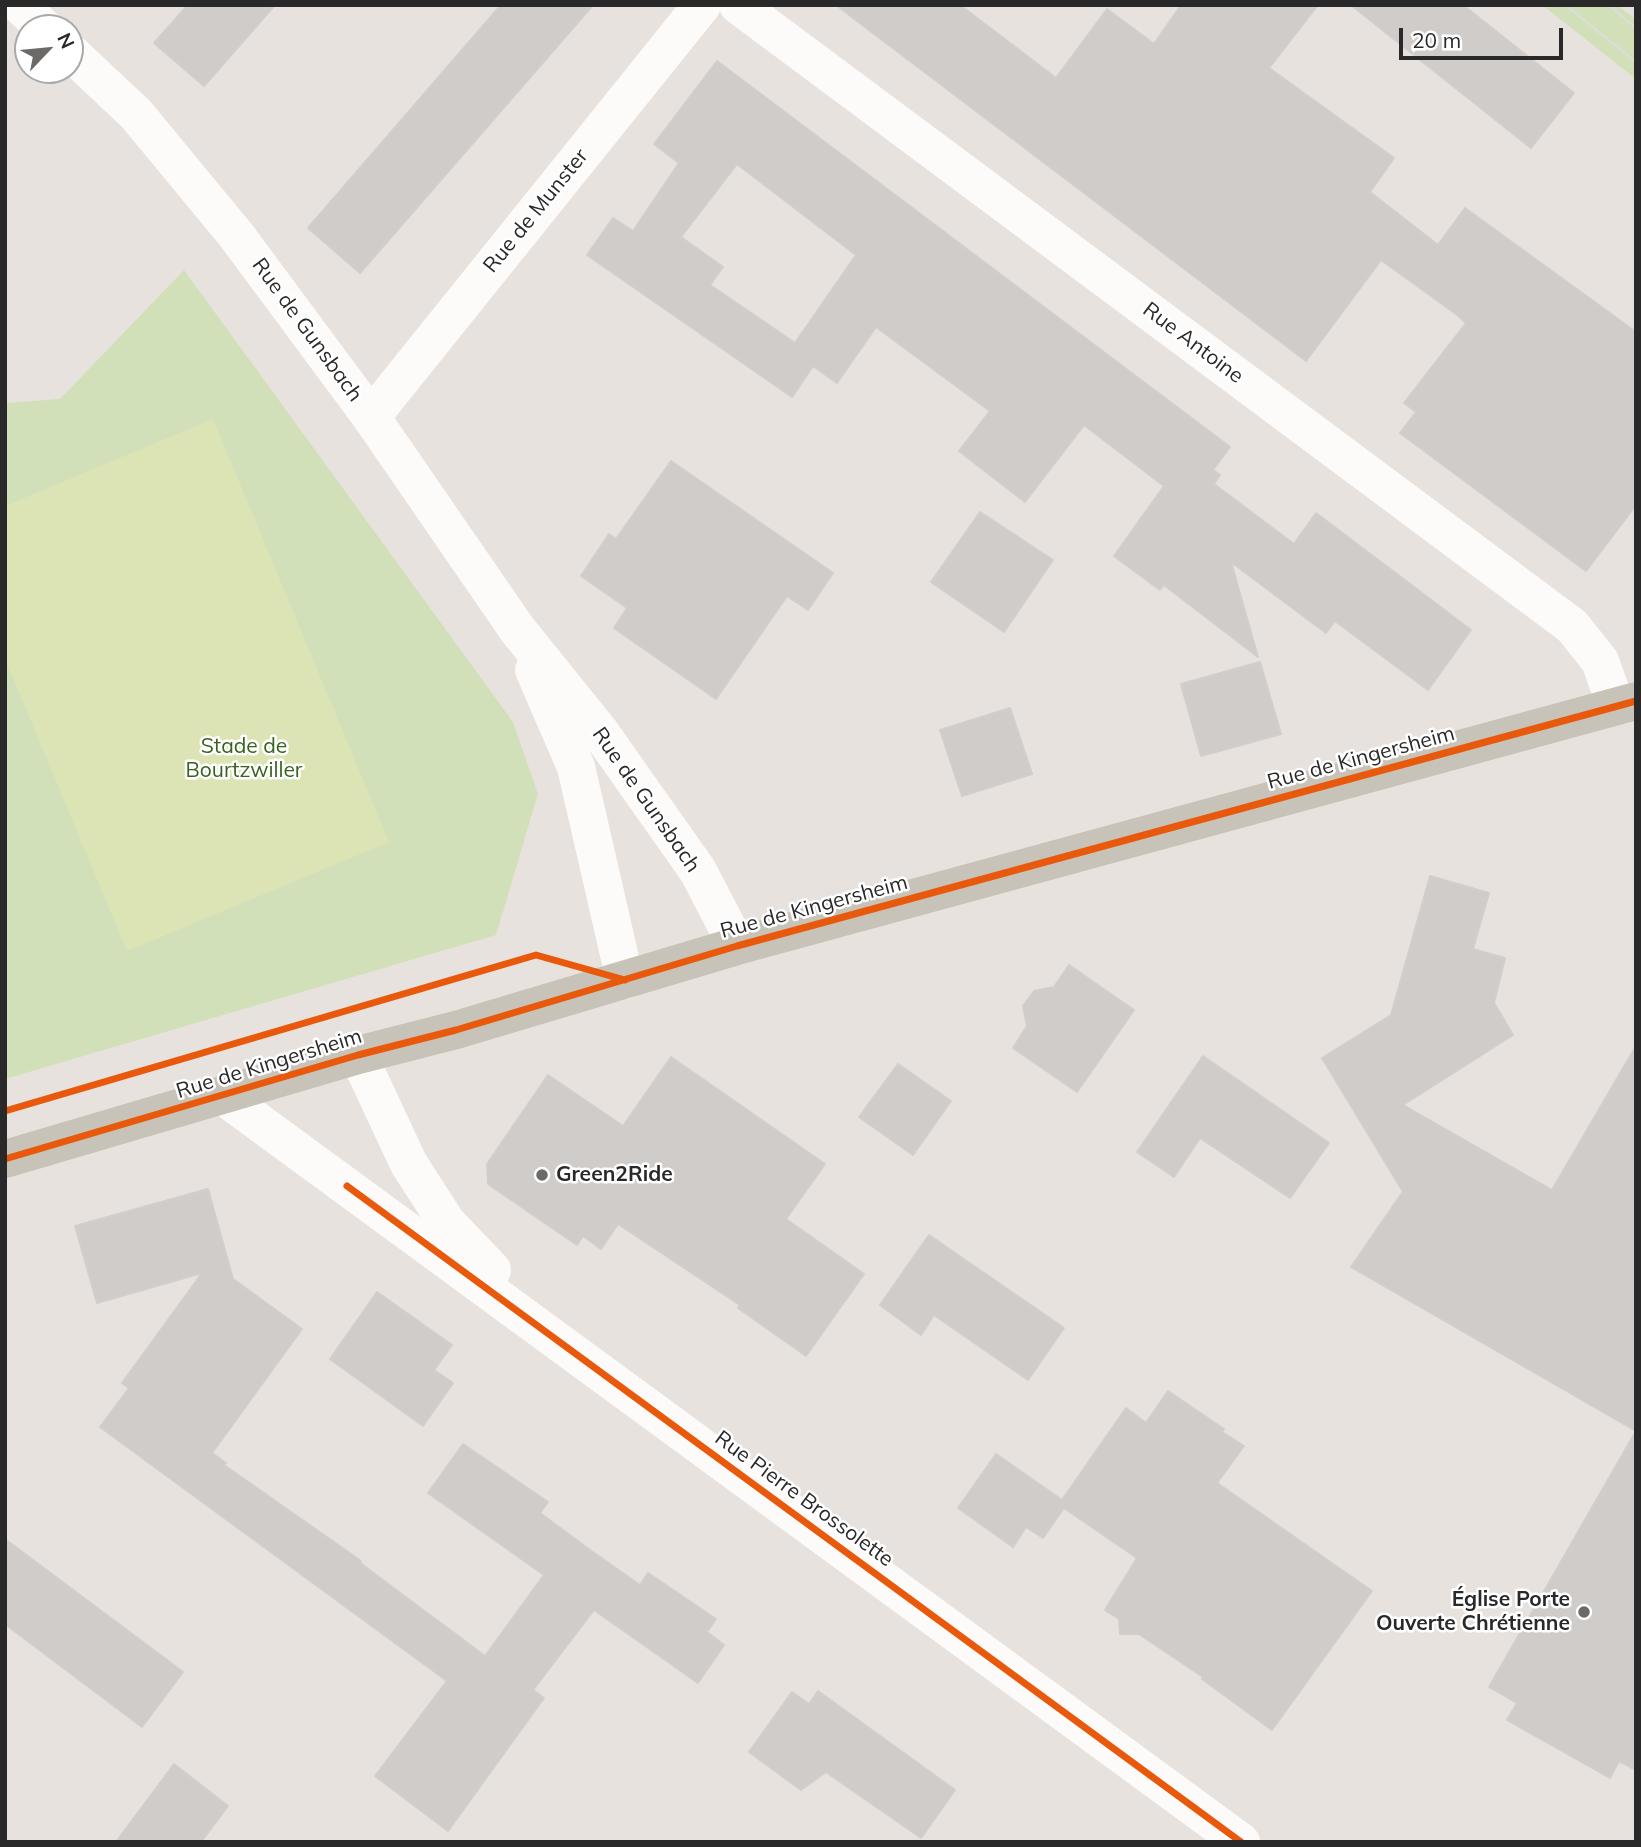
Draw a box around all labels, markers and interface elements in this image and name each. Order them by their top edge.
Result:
north arrow [14,14,84,84]
scale bar [1403,14,1568,58]
text: 20 m [1412,27,1461,53]
text: N [52,29,80,52]
street label: Rue de Munster [478,144,594,278]
street label: Rue de Gunsbach [247,253,367,407]
street label: Rue Antoine [1138,297,1248,389]
street label: Rue de Kingersheim [1265,721,1457,795]
street label: Rue de Gunsbach [587,723,705,877]
park label: Stade de Bourtzwiller [186,734,302,784]
street label: Rue de Kingersheim [718,870,910,944]
street label: Rue de Kingersheim [173,1024,365,1104]
place label: Green2Ride [556,1162,673,1188]
marker: Green2Ride [534,1167,550,1183]
street label: Rue Pierre Brossolette [710,1426,898,1572]
place label: Église Porte Ouverte Chrétienne [1376,1587,1570,1637]
marker: Église Porte Ouverte Chrétienne [1576,1604,1592,1620]

